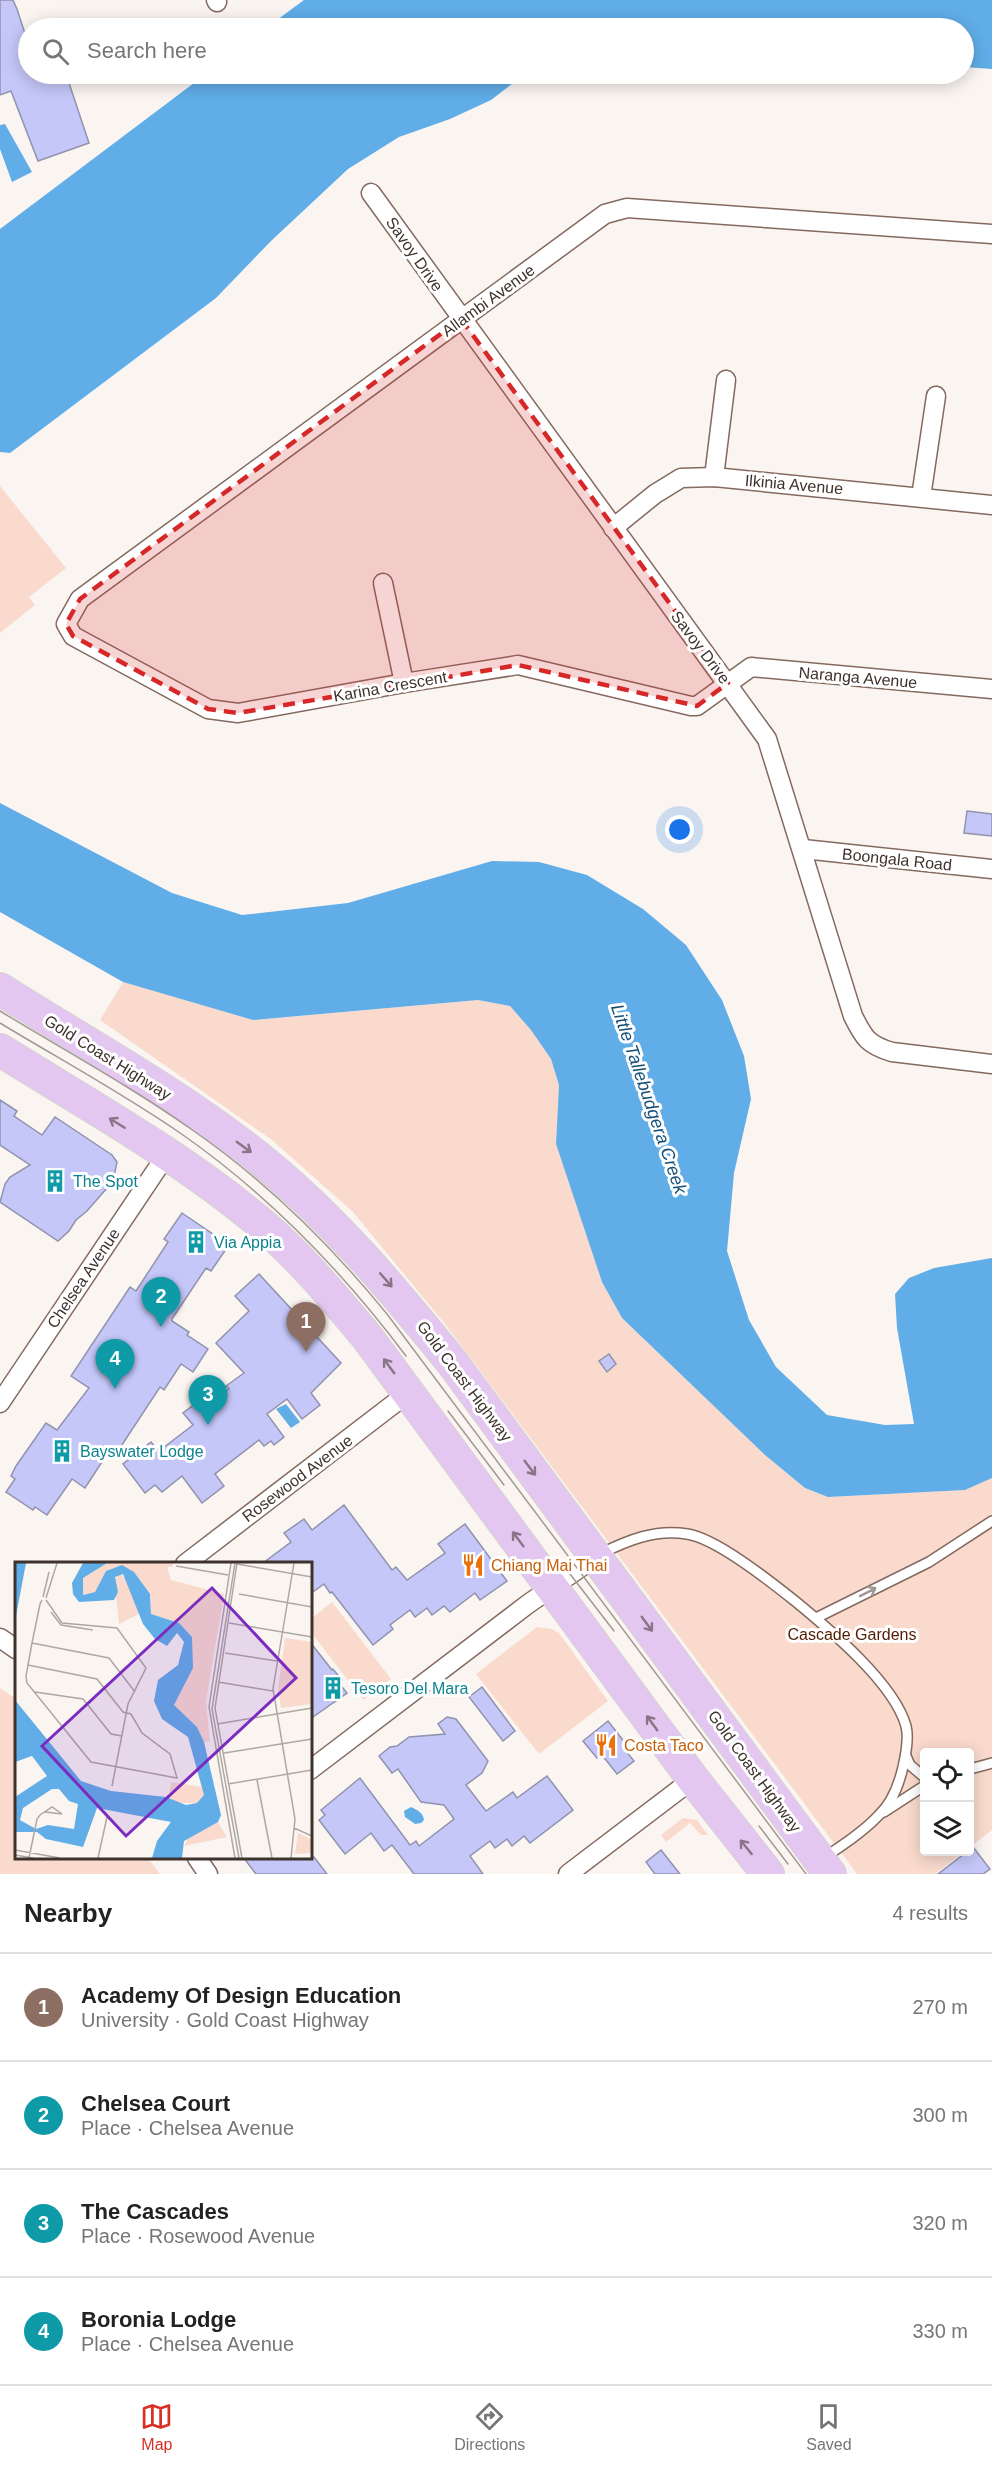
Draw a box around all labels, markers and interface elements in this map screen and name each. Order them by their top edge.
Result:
search box [18,18,974,84]
icon: search [39,35,72,68]
text: Search here [87,38,207,63]
street label: Savoy Drive [383,214,446,295]
street label: Allambi Avenue [439,261,538,340]
street label: Ilkinia Avenue [744,472,844,497]
street label: Savoy Drive [668,608,733,687]
street label: Naranga Avenue [798,664,918,691]
street label: Karina Crescent [332,668,449,705]
your location [665,815,694,844]
street label: Boongala Road [841,845,953,874]
water label: Little Tallebudgera Creek [607,1001,691,1197]
street label: Gold Coast Highway [41,1012,174,1103]
one-way arrow [109,1117,126,1129]
one-way arrow [235,1141,251,1153]
building icon: The Spot [42,1168,68,1194]
place label: The Spot [73,1173,138,1190]
street label: Chelsea Avenue [44,1225,123,1331]
building icon: Via Appia [183,1229,209,1255]
place label: Via Appia [214,1234,281,1251]
one-way arrow [379,1272,392,1288]
pin: 2 [142,1278,180,1327]
pin: 1 [286,1302,326,1352]
street label: Gold Coast Highway [414,1318,515,1445]
pin: 4 [96,1340,134,1389]
one-way arrow [382,1359,395,1375]
pin: 3 [188,1376,228,1425]
street label: Rosewood Avenue [239,1431,356,1525]
building icon: Bayswater Lodge [49,1438,75,1464]
place label: Bayswater Lodge [80,1443,204,1460]
one-way arrow [524,1459,537,1475]
one-way arrow [511,1532,524,1548]
restaurant icon: Chiang Mai Thai [460,1552,486,1578]
place label: Chiang Mai Thai [491,1557,607,1574]
inset map [15,1562,312,1859]
one-way arrow [859,1586,877,1597]
one-way arrow [641,1616,653,1632]
park label: Cascade Gardens [788,1626,916,1643]
building icon: Tesoro Del Mara [320,1675,346,1701]
place label: Tesoro Del Mara [351,1680,468,1697]
street label: Gold Coast Highway [705,1707,804,1835]
one-way arrow [645,1715,658,1731]
restaurant icon: Costa Taco [593,1732,619,1758]
place label: Costa Taco [624,1737,704,1754]
map controls [920,1748,974,1856]
button: locate [920,1748,974,1802]
button: layers [920,1802,974,1856]
one-way arrow [740,1839,753,1855]
text: Nearby [24,1898,112,1928]
text: 4 results [892,1902,968,1924]
text: Academy Of Design Education [81,1983,401,2008]
text: 1 [38,1996,49,2018]
text: 270 m [912,1996,968,2018]
text: University · Gold Coast Highway [81,2009,369,2031]
text: Chelsea Court [81,2091,230,2116]
text: 2 [38,2104,49,2126]
text: 300 m [912,2104,968,2126]
text: Place · Chelsea Avenue [81,2117,294,2139]
text: The Cascades [81,2199,229,2224]
text: 3 [38,2212,49,2234]
text: 320 m [912,2212,968,2234]
text: Place · Rosewood Avenue [81,2225,315,2247]
text: Boronia Lodge [81,2307,236,2332]
text: 4 [38,2320,49,2342]
text: 330 m [912,2320,968,2342]
text: Place · Chelsea Avenue [81,2333,294,2355]
tab: Map [140,2400,173,2454]
tab: Directions [454,2400,525,2454]
tab: Saved [806,2400,852,2454]

